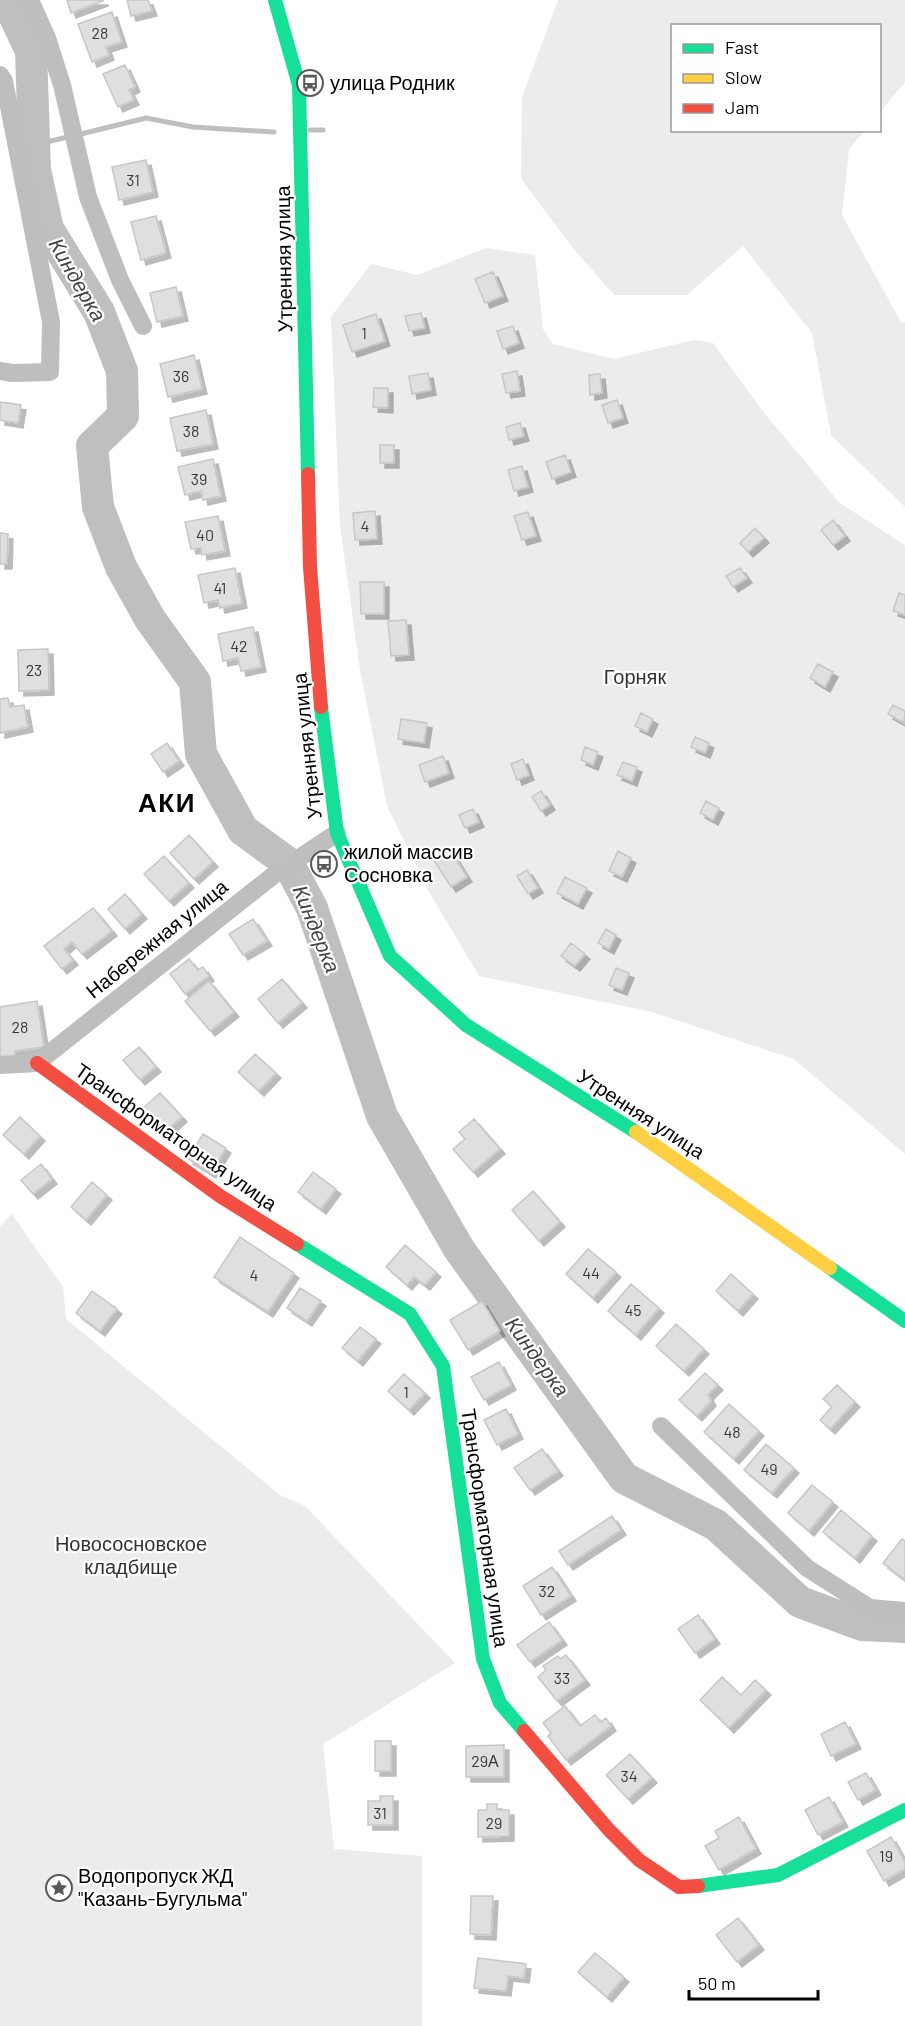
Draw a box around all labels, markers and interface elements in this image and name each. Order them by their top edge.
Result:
house number: 28 [92,23,108,42]
legend [671,24,881,132]
text: Fast [725,36,759,58]
text: Slow [725,66,762,88]
bus stop icon: улица Родник [295,68,325,98]
place label: улица Родник [330,70,455,94]
text: Jam [725,96,759,118]
house number: 31 [126,170,140,189]
street label: Утренняя улица [270,185,296,333]
water label: Киндерка [44,233,112,325]
house number: 1 [361,323,367,342]
house number: 36 [173,366,189,385]
house number: 38 [183,421,199,440]
house number: 39 [191,469,207,488]
house number: 4 [361,516,369,535]
house number: 40 [196,525,214,544]
house number: 41 [214,578,226,597]
house number: 42 [230,636,248,655]
house number: 23 [26,660,42,679]
park label: Горняк [604,664,666,688]
street label: Утренняя улица [286,671,326,820]
district label: АКИ [138,786,196,817]
place label: жилой массив Сосновка [344,839,473,886]
bus stop icon: жилой массив Сосновка [309,849,339,879]
street label: Набережная улица [81,873,233,1003]
water label: Киндерка [289,881,346,976]
house number: 28 [12,1017,28,1036]
street label: Трансформаторная улица [71,1057,283,1216]
street label: Утренняя улица [573,1063,710,1164]
house number: 44 [582,1263,600,1282]
house number: 4 [250,1265,258,1284]
house number: 45 [624,1300,642,1319]
water label: Киндерка [501,1311,575,1401]
house number: 1 [403,1382,409,1401]
street label: Трансформаторная улица [457,1407,515,1650]
house number: 48 [723,1422,741,1441]
house number: 49 [760,1459,778,1478]
park label: Новососновское кладбище [55,1531,207,1578]
house number: 32 [539,1581,555,1600]
house number: 33 [554,1668,570,1687]
house number: 29А [471,1751,499,1770]
house number: 34 [620,1766,638,1785]
house number: 31 [373,1803,387,1822]
house number: 29 [486,1813,502,1832]
house number: 19 [879,1846,893,1865]
place label: Водопропуск ЖД "Казань-Бугульма" [78,1863,247,1910]
place icon: Водопропуск ЖД "Казань-Бугульма" [44,1873,74,1903]
scale bar [689,1963,818,2001]
text: 50 m [698,1972,736,1994]

